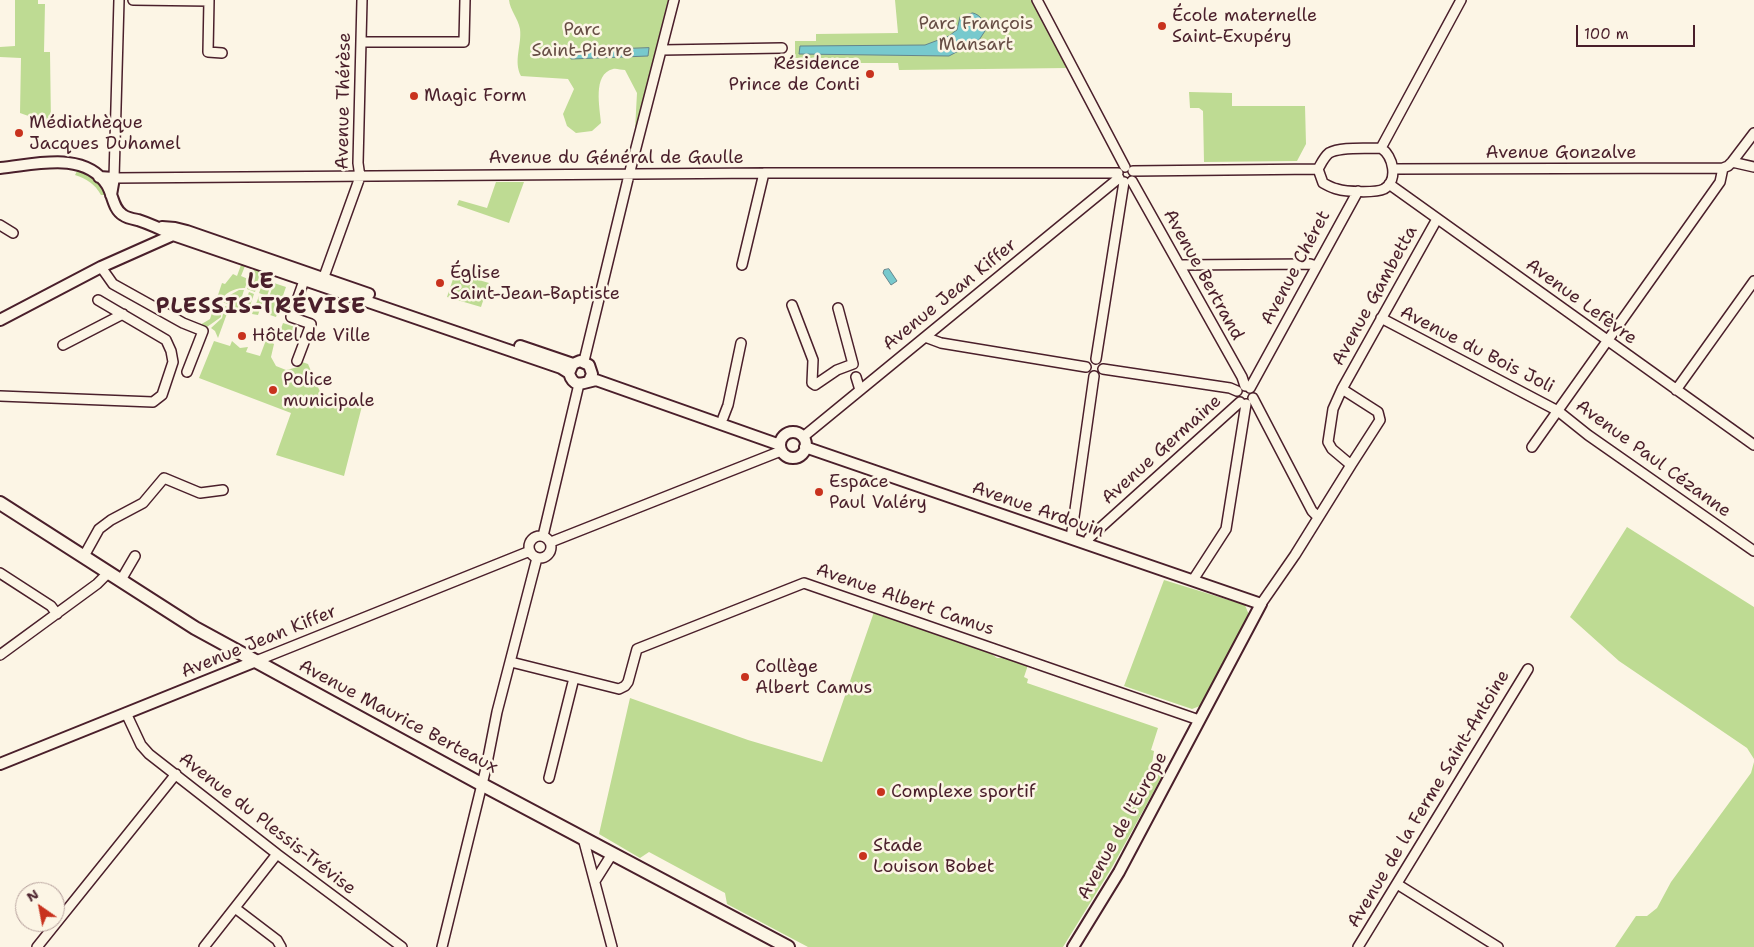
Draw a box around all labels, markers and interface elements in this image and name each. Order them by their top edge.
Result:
place label: École maternelle Saint-Exupéry [1172,5,1317,48]
park label: Parc François Mansart [919,13,1033,56]
scale bar [1579,15,1698,47]
park label: Parc Saint-Pierre [532,19,632,62]
marker: École maternelle Saint-Exupéry [1156,20,1168,32]
text: 100 m [1584,24,1629,44]
street label: Avenue Thérèse [332,32,356,170]
place label: Résidence Prince de Conti [729,53,860,96]
marker: Résidence Prince de Conti [864,68,876,80]
place label: Magic Form [424,85,527,107]
marker: Magic Form [408,90,420,102]
place label: Médiathèque Jacques Duhamel [29,112,181,154]
marker: Médiathèque Jacques Duhamel [13,127,25,139]
street label: Avenue Gonzalve [1486,142,1636,164]
street label: Avenue du Général de Gaulle [488,147,744,169]
street label: Avenue Bertrand [1158,206,1248,344]
street label: Avenue Chéret [1257,207,1335,329]
street label: Avenue Gambetta [1328,222,1422,370]
street label: Avenue Jean Kiffer [879,234,1021,356]
street label: Avenue Lefèvre [1521,254,1641,350]
place label: Église Saint-Jean-Baptiste [450,262,620,304]
district label: LE PLESSIS-TRÉVISE [154,269,368,320]
marker: Église Saint-Jean-Baptiste [434,277,446,289]
street label: Avenue du Bois Joli [1396,302,1558,398]
place label: Hôtel de Ville [252,325,371,347]
marker: Hôtel de Ville [236,330,248,342]
place label: Police municipale [283,369,375,412]
marker: Police municipale [267,384,279,396]
street label: Avenue Germaine [1098,391,1226,509]
street label: Avenue Paul Cézanne [1571,395,1735,523]
place label: Espace Paul Valéry [829,471,927,514]
street label: Avenue Ardouin [969,477,1107,543]
marker: Espace Paul Valéry [813,486,825,498]
street label: Avenue Albert Camus [813,559,997,641]
street label: Avenue Jean Kiffer [178,601,340,683]
street label: Avenue Maurice Berteaux [295,655,501,779]
place label: Collège Albert Camus [755,656,872,699]
street label: Avenue de la Ferme Saint-Antoine [1343,666,1515,932]
marker: Collège Albert Camus [739,671,751,683]
street label: Avenue du Plessis-Trévise [174,748,360,900]
street label: Avenue de l'Europe [1073,748,1173,904]
place label: Complexe sportif [891,781,1035,803]
marker: Complexe sportif [875,786,887,798]
place label: Stade Louison Bobet [873,835,995,878]
marker: Stade Louison Bobet [857,850,869,862]
north arrow [15,882,65,932]
text: N [23,885,42,906]

